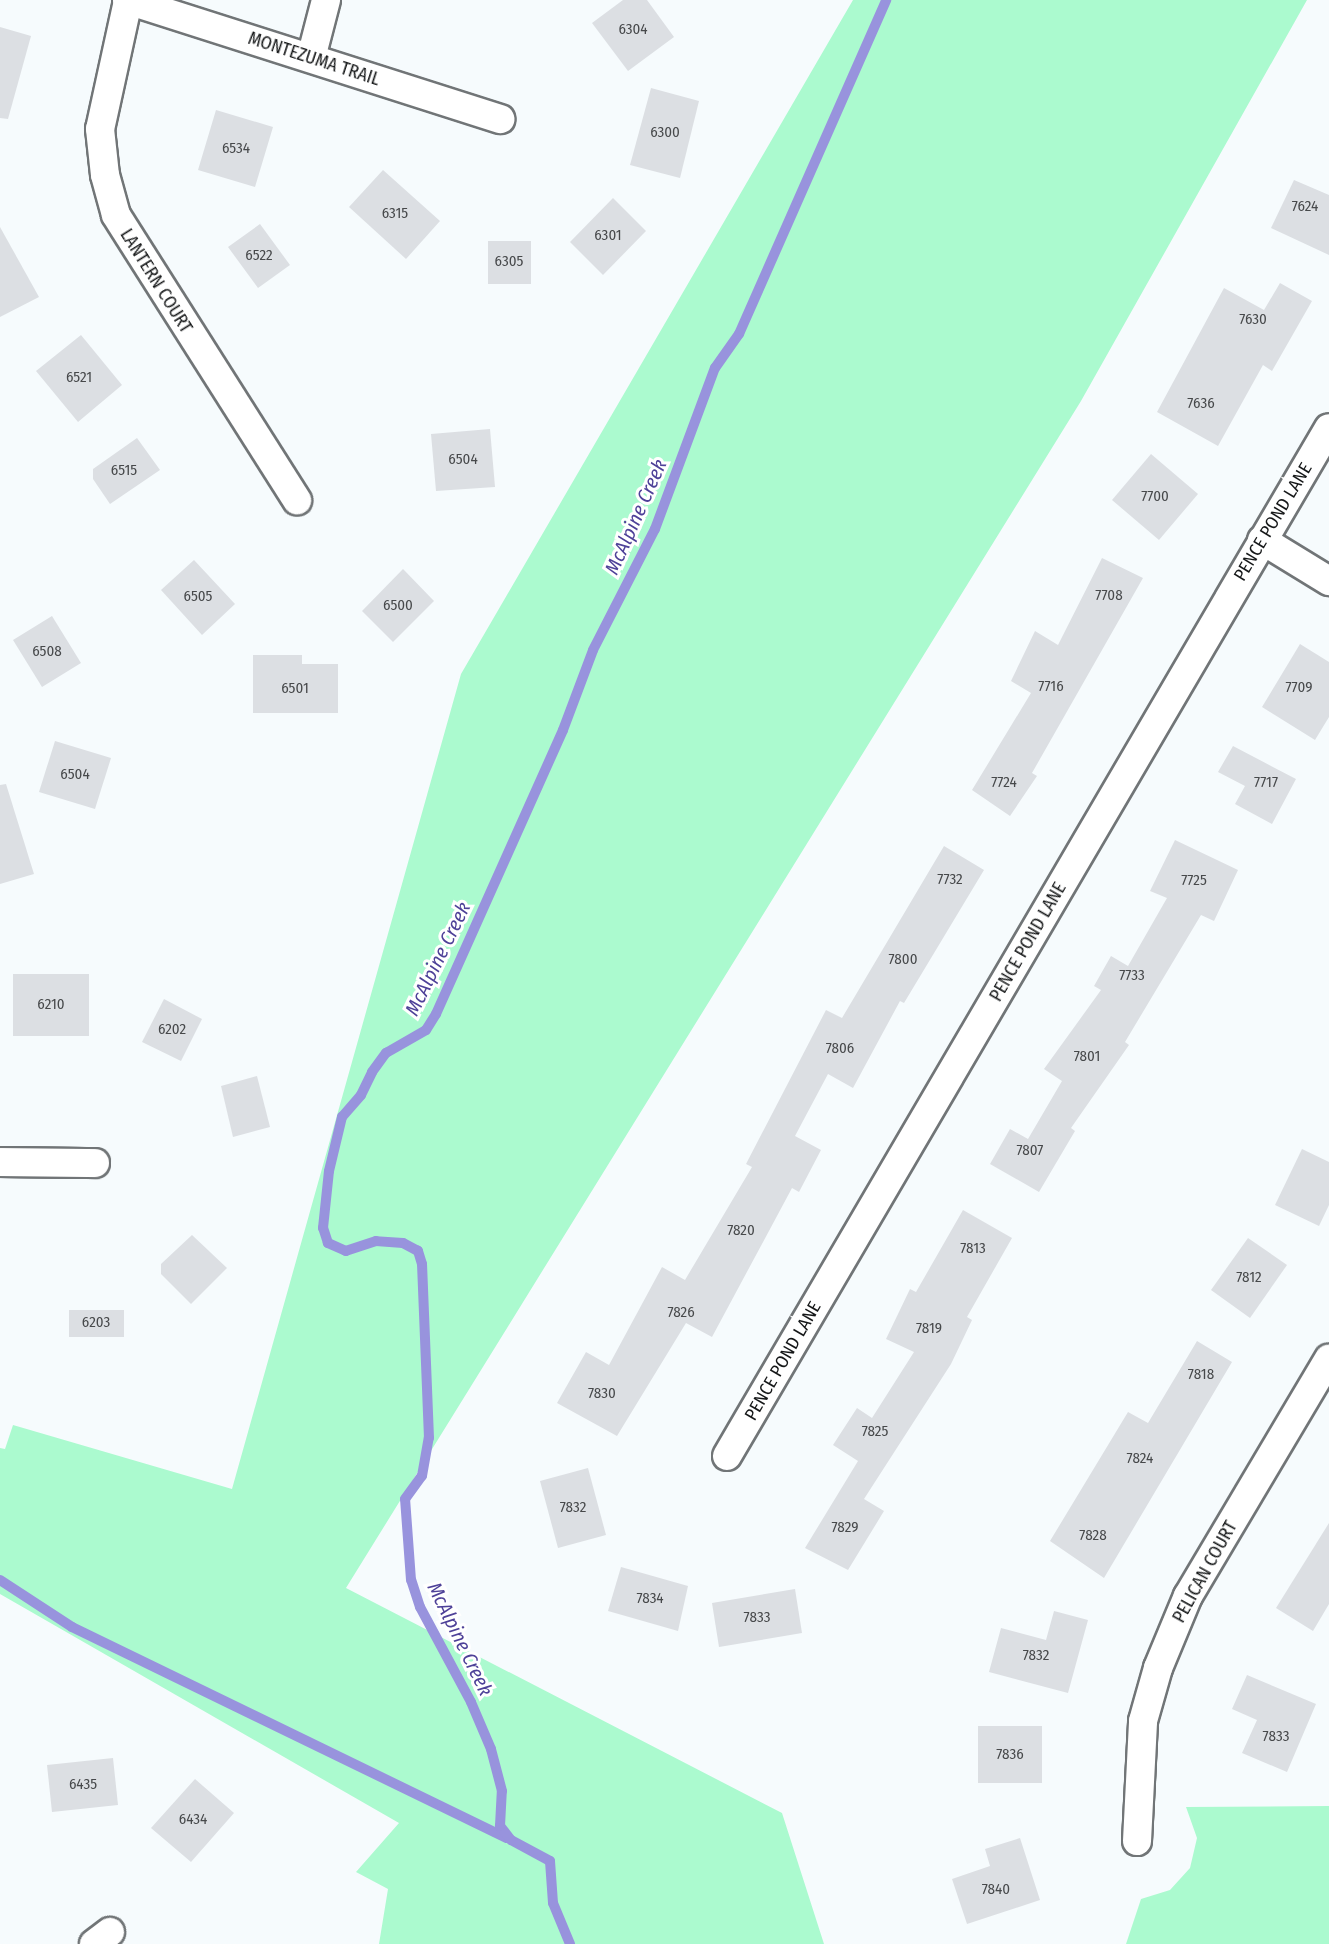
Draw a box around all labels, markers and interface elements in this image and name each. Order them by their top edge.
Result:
house number: 6304 [618,21,648,39]
street label: MONTEZUMA TRAIL [245,28,383,90]
house number: 6300 [650,124,680,142]
house number: 6534 [222,140,250,158]
house number: 7624 [1292,198,1318,216]
house number: 6315 [382,205,408,223]
street label: LANTERN COURT [115,225,197,337]
house number: 6301 [594,227,622,245]
house number: 6522 [245,247,273,265]
house number: 6305 [495,253,523,271]
house number: 7630 [1239,311,1267,329]
house number: 6521 [66,369,92,387]
house number: 7636 [1187,395,1215,413]
house number: 6504 [448,451,478,469]
water label: McAlpine Creek [600,456,672,578]
street label: PENCE POND LANE [1229,459,1317,585]
house number: 6515 [111,462,137,480]
house number: 7700 [1141,488,1169,506]
house number: 7708 [1095,587,1123,605]
house number: 6505 [184,588,212,606]
house number: 6500 [383,597,413,615]
house number: 6508 [32,643,62,661]
house number: 7716 [1038,678,1064,696]
house number: 7709 [1285,679,1313,697]
house number: 6501 [281,680,309,698]
house number: 6504 [60,766,90,784]
house number: 7724 [991,774,1017,792]
house number: 7717 [1254,774,1278,792]
house number: 7732 [937,871,963,889]
house number: 7725 [1181,872,1207,890]
street label: PENCE POND LANE [985,879,1071,1005]
water label: McAlpine Creek [400,898,476,1020]
house number: 7800 [889,951,917,969]
house number: 7733 [1119,967,1145,985]
house number: 6210 [37,996,65,1014]
house number: 6202 [158,1021,186,1039]
house number: 7806 [826,1040,854,1058]
house number: 7801 [1074,1048,1100,1066]
house number: 7807 [1017,1142,1043,1160]
house number: 7820 [727,1222,755,1240]
house number: 7813 [960,1240,986,1258]
house number: 7812 [1236,1269,1262,1287]
street label: PENCE POND LANE [740,1298,826,1424]
house number: 7826 [667,1304,695,1322]
house number: 6203 [82,1314,110,1332]
house number: 7819 [916,1320,942,1338]
house number: 7818 [1188,1366,1214,1384]
house number: 7830 [588,1385,616,1403]
house number: 7825 [862,1423,888,1441]
house number: 7824 [1127,1450,1153,1468]
house number: 7832 [560,1499,586,1517]
street label: PELICAN COURT [1168,1517,1242,1627]
house number: 7829 [832,1519,858,1537]
house number: 7828 [1079,1527,1107,1545]
water label: McAlpine Creek [422,1578,498,1700]
house number: 7834 [636,1590,664,1608]
house number: 7833 [744,1609,770,1627]
house number: 7832 [1023,1647,1049,1665]
house number: 7833 [1263,1728,1289,1746]
house number: 7836 [996,1746,1024,1764]
house number: 6435 [69,1776,97,1794]
house number: 6434 [179,1811,207,1829]
house number: 7840 [982,1881,1010,1899]

